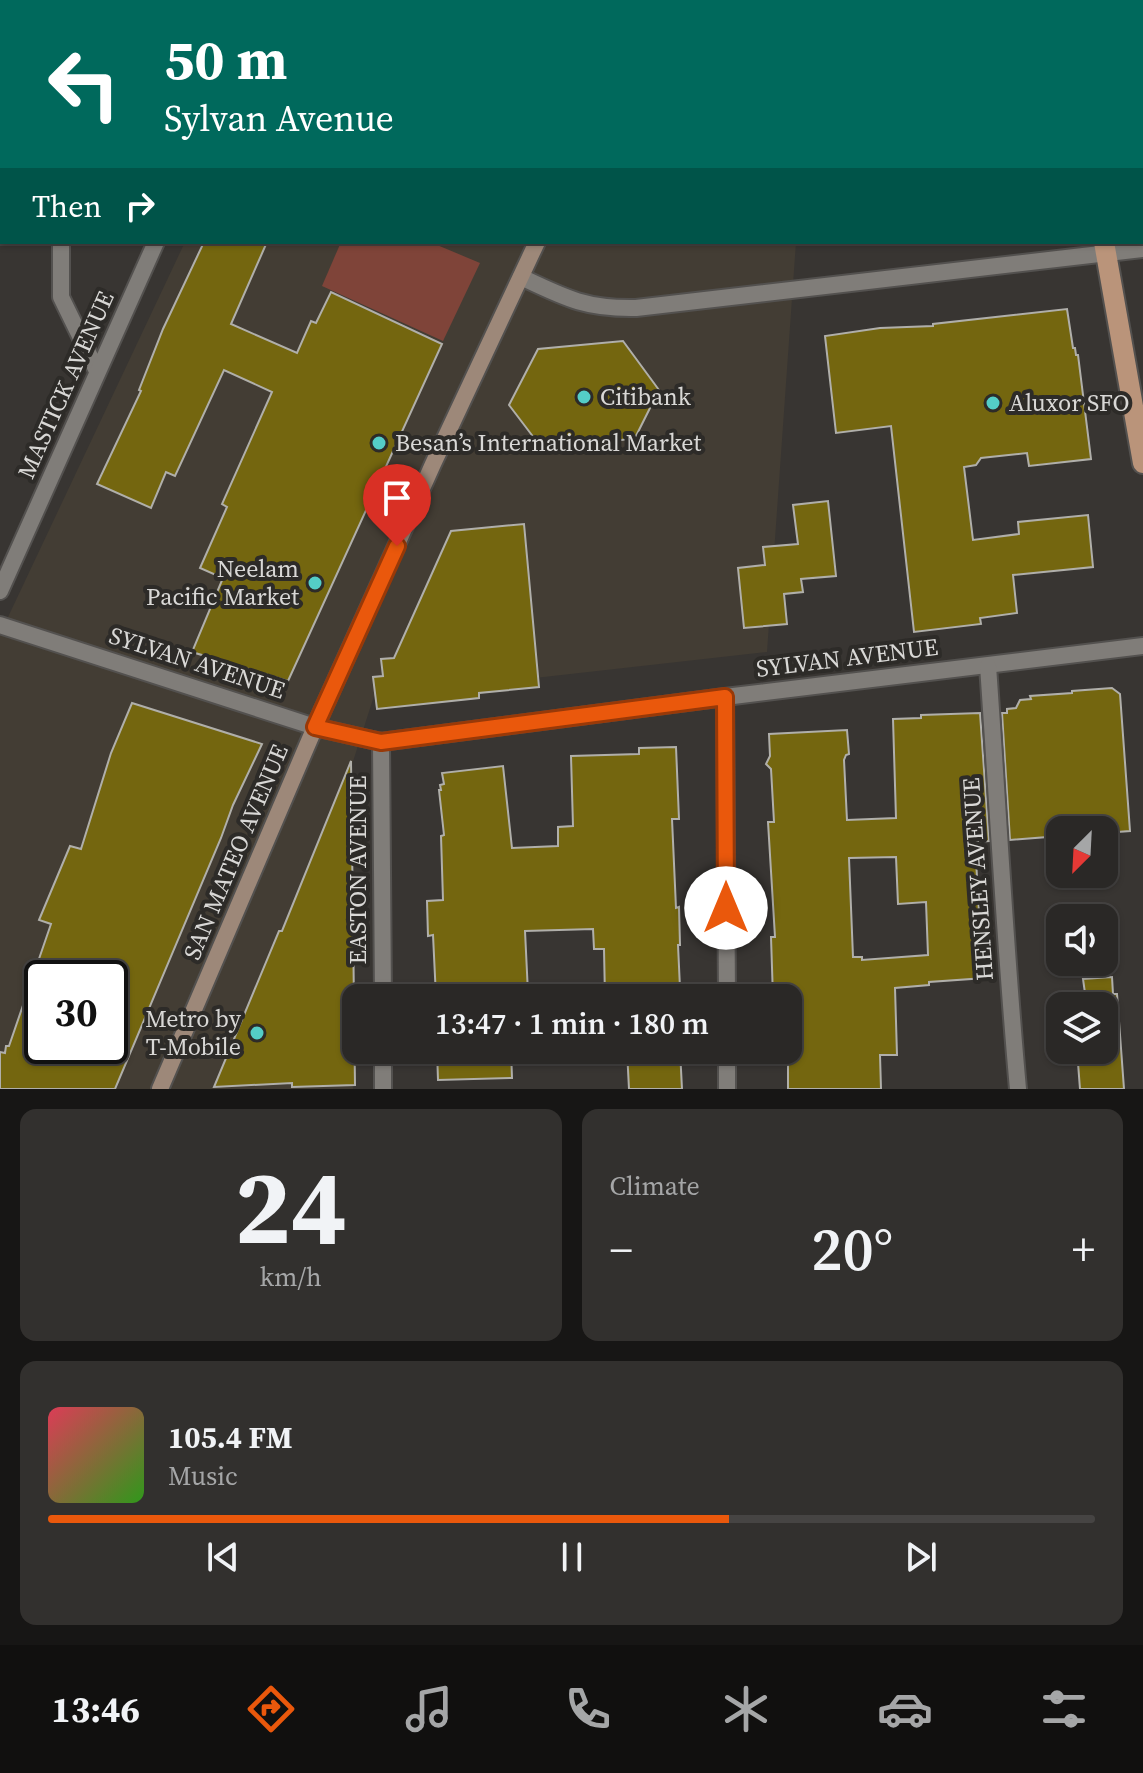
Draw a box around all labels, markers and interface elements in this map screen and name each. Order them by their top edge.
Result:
text: 50 m [164,21,287,98]
icon: left [32,32,136,136]
text: Sylvan Avenue [164,94,394,143]
icon: right [118,184,162,228]
text: Then [32,186,102,227]
street label: MASTICK AVENUE [9,286,122,484]
place label: Citibank [600,380,692,413]
place label: Aluxor SFO [1009,386,1130,419]
marker: Citibank [575,388,593,406]
marker: Aluxor SFO [984,394,1002,412]
place label: Besan’s International Market [395,426,702,459]
marker: Besan’s International Market [370,434,388,452]
pin [363,464,431,546]
icon: arrive [375,476,419,520]
place label: Neelam Pacific Market [146,552,299,613]
marker: Neelam Pacific Market [306,574,324,592]
street label: SYLVAN AVENUE [105,619,289,706]
street label: SYLVAN AVENUE [754,630,940,685]
street label: SAN MATEO AVENUE [175,739,296,965]
street label: EASTON AVENUE [341,776,374,965]
street label: HENSLEY AVENUE [954,776,1001,982]
north arrow [1046,816,1118,888]
map controls [1046,816,1118,1064]
position arrow [684,866,768,950]
button: sound [1046,904,1118,976]
speed limit sign: 30 [24,960,128,1064]
button: layers [1046,992,1118,1064]
place label: Metro by T-Mobile [145,1002,242,1063]
text: 13:47 · 1 min · 180 m [435,1003,709,1044]
marker: Metro by T-Mobile [248,1024,266,1042]
text: 24 [234,1135,347,1278]
text: Climate [610,1168,700,1204]
text: 20° [811,1208,893,1290]
text: − [610,1219,633,1280]
text: + [1072,1219,1095,1280]
text: km/h [260,1259,322,1295]
text: 105.4 FM [168,1417,293,1458]
text: Music [168,1458,238,1494]
icon: previous [201,1535,245,1579]
icon: pause [550,1535,594,1579]
icon: next [899,1535,943,1579]
icon: directions [243,1681,299,1737]
icon: music [401,1681,457,1737]
icon: phone [560,1681,616,1737]
icon: climate [718,1681,774,1737]
icon: car [877,1681,933,1737]
icon: filters [1036,1681,1092,1737]
text: 13:46 [51,1685,140,1734]

